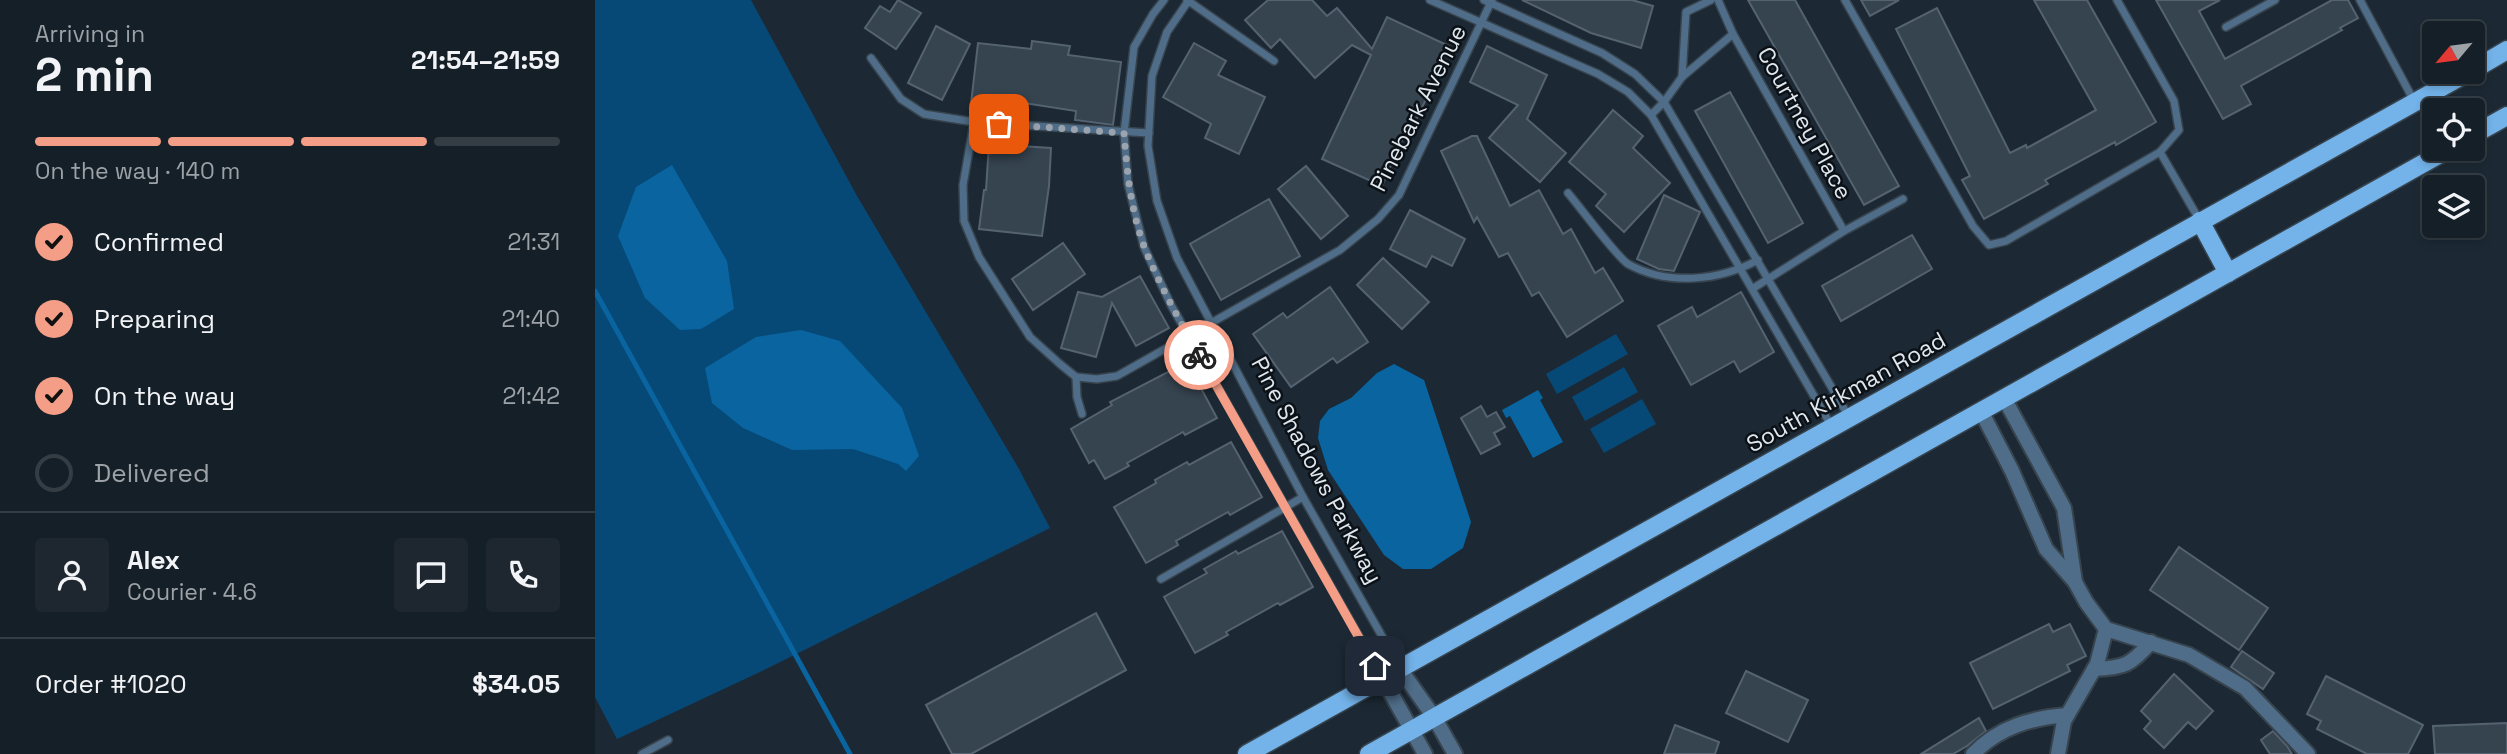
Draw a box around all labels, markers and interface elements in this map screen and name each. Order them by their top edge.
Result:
text: Arriving in [35,19,145,49]
street label: Pinebark Avenue [1363,20,1473,196]
north arrow [2422,21,2485,84]
map controls [2422,21,2485,238]
street label: Courtney Place [1751,41,1859,205]
text: 21:54–21:59 [411,43,560,77]
text: 2 min [35,46,154,104]
pin [969,94,1029,154]
button: locate [2422,98,2485,161]
icon: bag [980,105,1018,143]
text: On the way · 140 m [35,156,240,186]
button: layers [2422,175,2485,238]
icon: check [35,223,73,261]
text: Confirmed [94,225,224,259]
text: 21:31 [508,227,560,257]
icon: check [35,300,73,338]
text: Preparing [94,302,215,336]
text: 21:40 [502,304,560,334]
courier [1164,320,1234,390]
street label: South Kirkman Road [1741,325,1951,459]
icon: bike [1180,336,1218,374]
street label: Pine Shadows Parkway [1245,352,1389,588]
icon: check [35,377,73,415]
text: On the way [94,379,235,413]
text: 21:42 [502,381,560,411]
text: Delivered [94,456,210,490]
button: person [35,538,109,612]
button: chat [394,538,468,612]
button: phone [486,538,560,612]
text: Alex [127,543,180,577]
text: Courier · 4.6 [127,577,257,607]
pin [1345,636,1405,696]
icon: home [1356,647,1394,685]
text: Order #1020 [35,667,187,701]
text: $34.05 [472,667,560,701]

